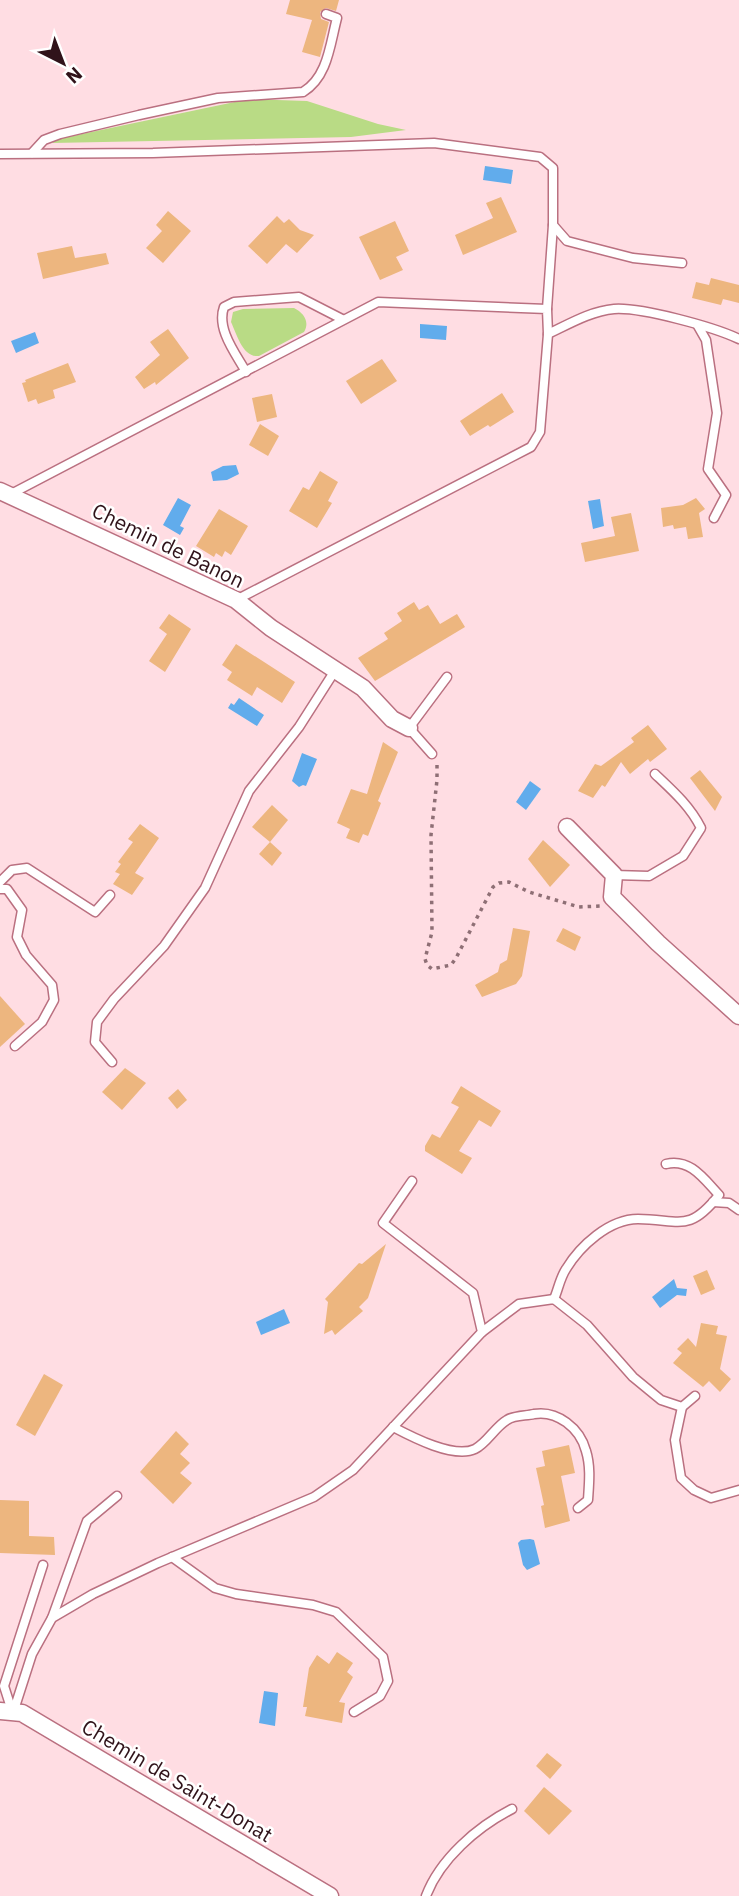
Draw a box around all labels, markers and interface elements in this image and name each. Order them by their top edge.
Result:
north arrow [28,28,98,98]
text: N [61,62,88,89]
street label: Chemin de Banon [88,496,249,594]
street label: Chemin de Saint-Donat [77,1712,278,1848]

